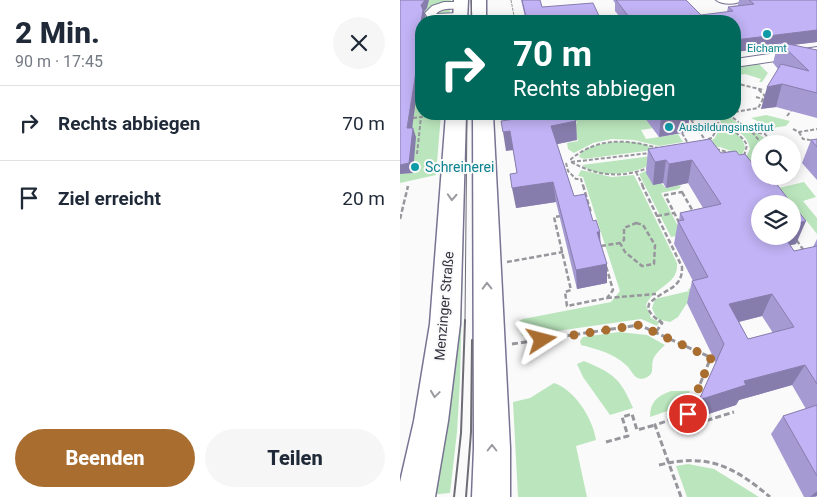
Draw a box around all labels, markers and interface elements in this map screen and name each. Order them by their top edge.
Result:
text: 2 Min. [15,15,100,50]
button: close [333,17,385,69]
marker: Eichamt [761,28,773,40]
text: 70 m [513,34,592,75]
icon: right [430,35,495,100]
place label: Eichamt [747,42,787,55]
text: 90 m · 17:45 [15,52,103,71]
text: Rechts abbiegen [513,76,676,101]
icon: right [15,109,43,137]
text: Rechts abbiegen [58,112,200,135]
text: 70 m [342,112,385,135]
marker: Ausbildungsinstitut [663,121,675,133]
place label: Ausbildungsinstitut [679,121,774,134]
map controls [751,135,801,245]
button: search [751,135,801,185]
place label: Schreinerei [425,159,494,175]
marker: Schreinerei [409,161,421,173]
icon: arrive [15,184,43,212]
text: Ziel erreicht [58,187,161,210]
text: 20 m [342,187,385,210]
one-way arrow [447,194,458,202]
button: layers [751,195,801,245]
street label: Menzinger Straße [431,251,457,361]
one-way arrow [481,282,492,290]
position arrow [515,313,567,365]
one-way arrow [430,390,441,398]
pin [667,393,709,435]
icon: arrive [674,400,702,428]
button: Beenden [15,429,195,487]
button: Teilen [205,429,385,487]
one-way arrow [487,444,497,452]

